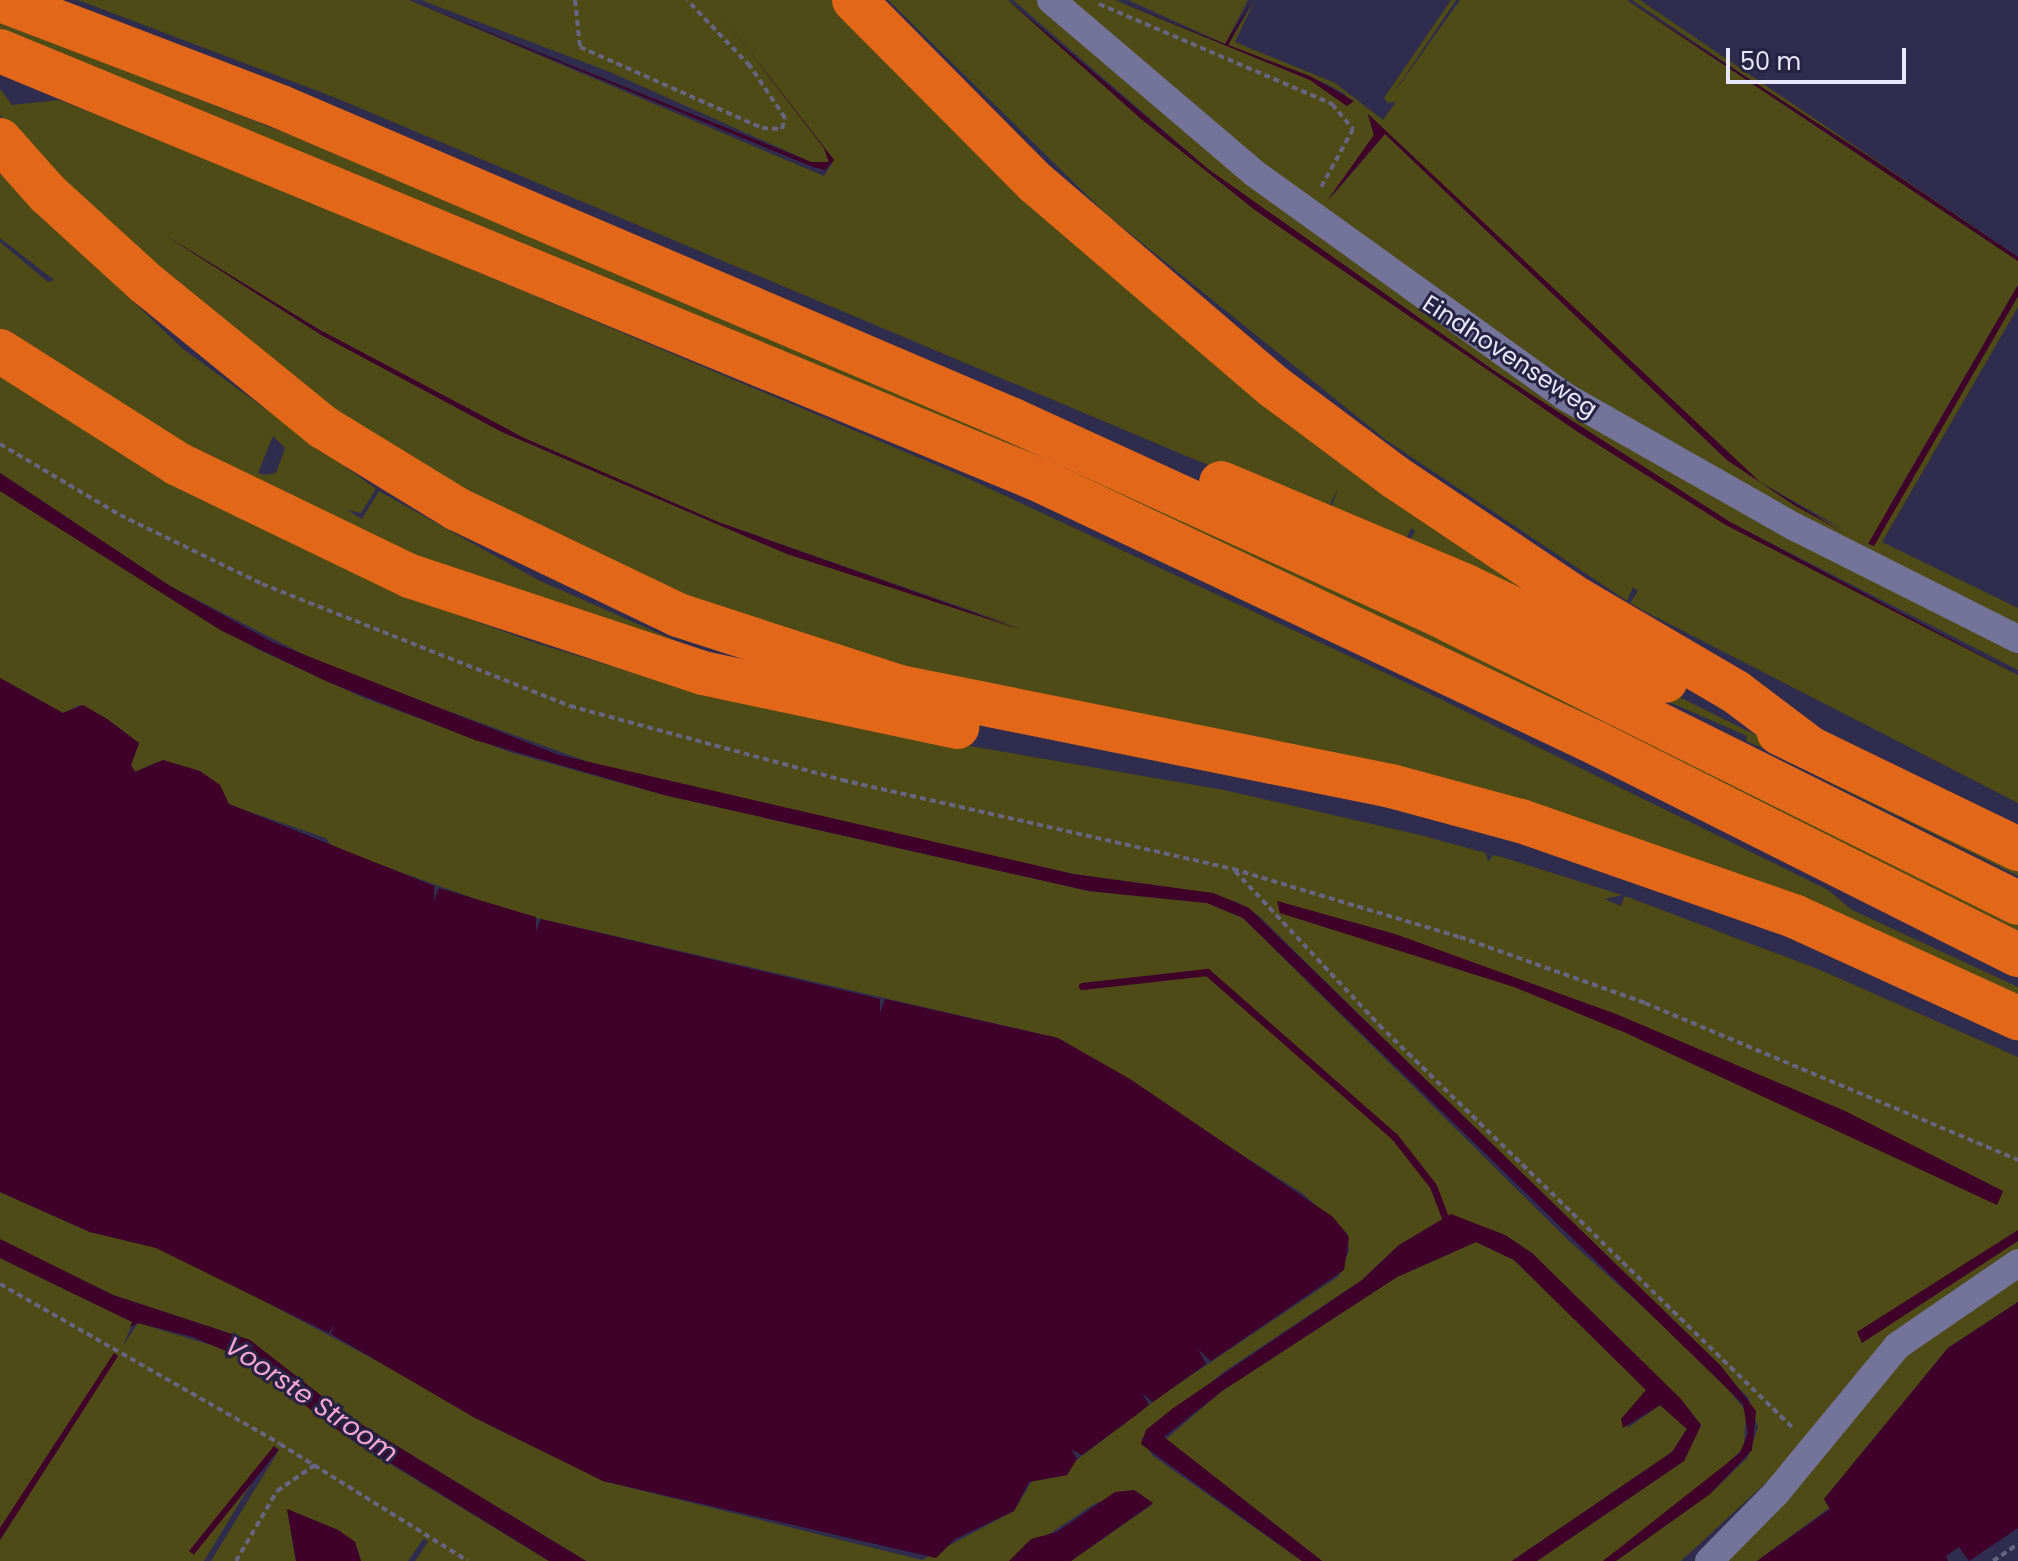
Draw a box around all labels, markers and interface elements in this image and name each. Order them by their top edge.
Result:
scale bar [1730,32,1910,82]
text: 50 m [1740,45,1801,78]
street label: Eindhovenseweg [1417,289,1603,423]
water label: Voorste Stroom [219,1331,403,1469]

